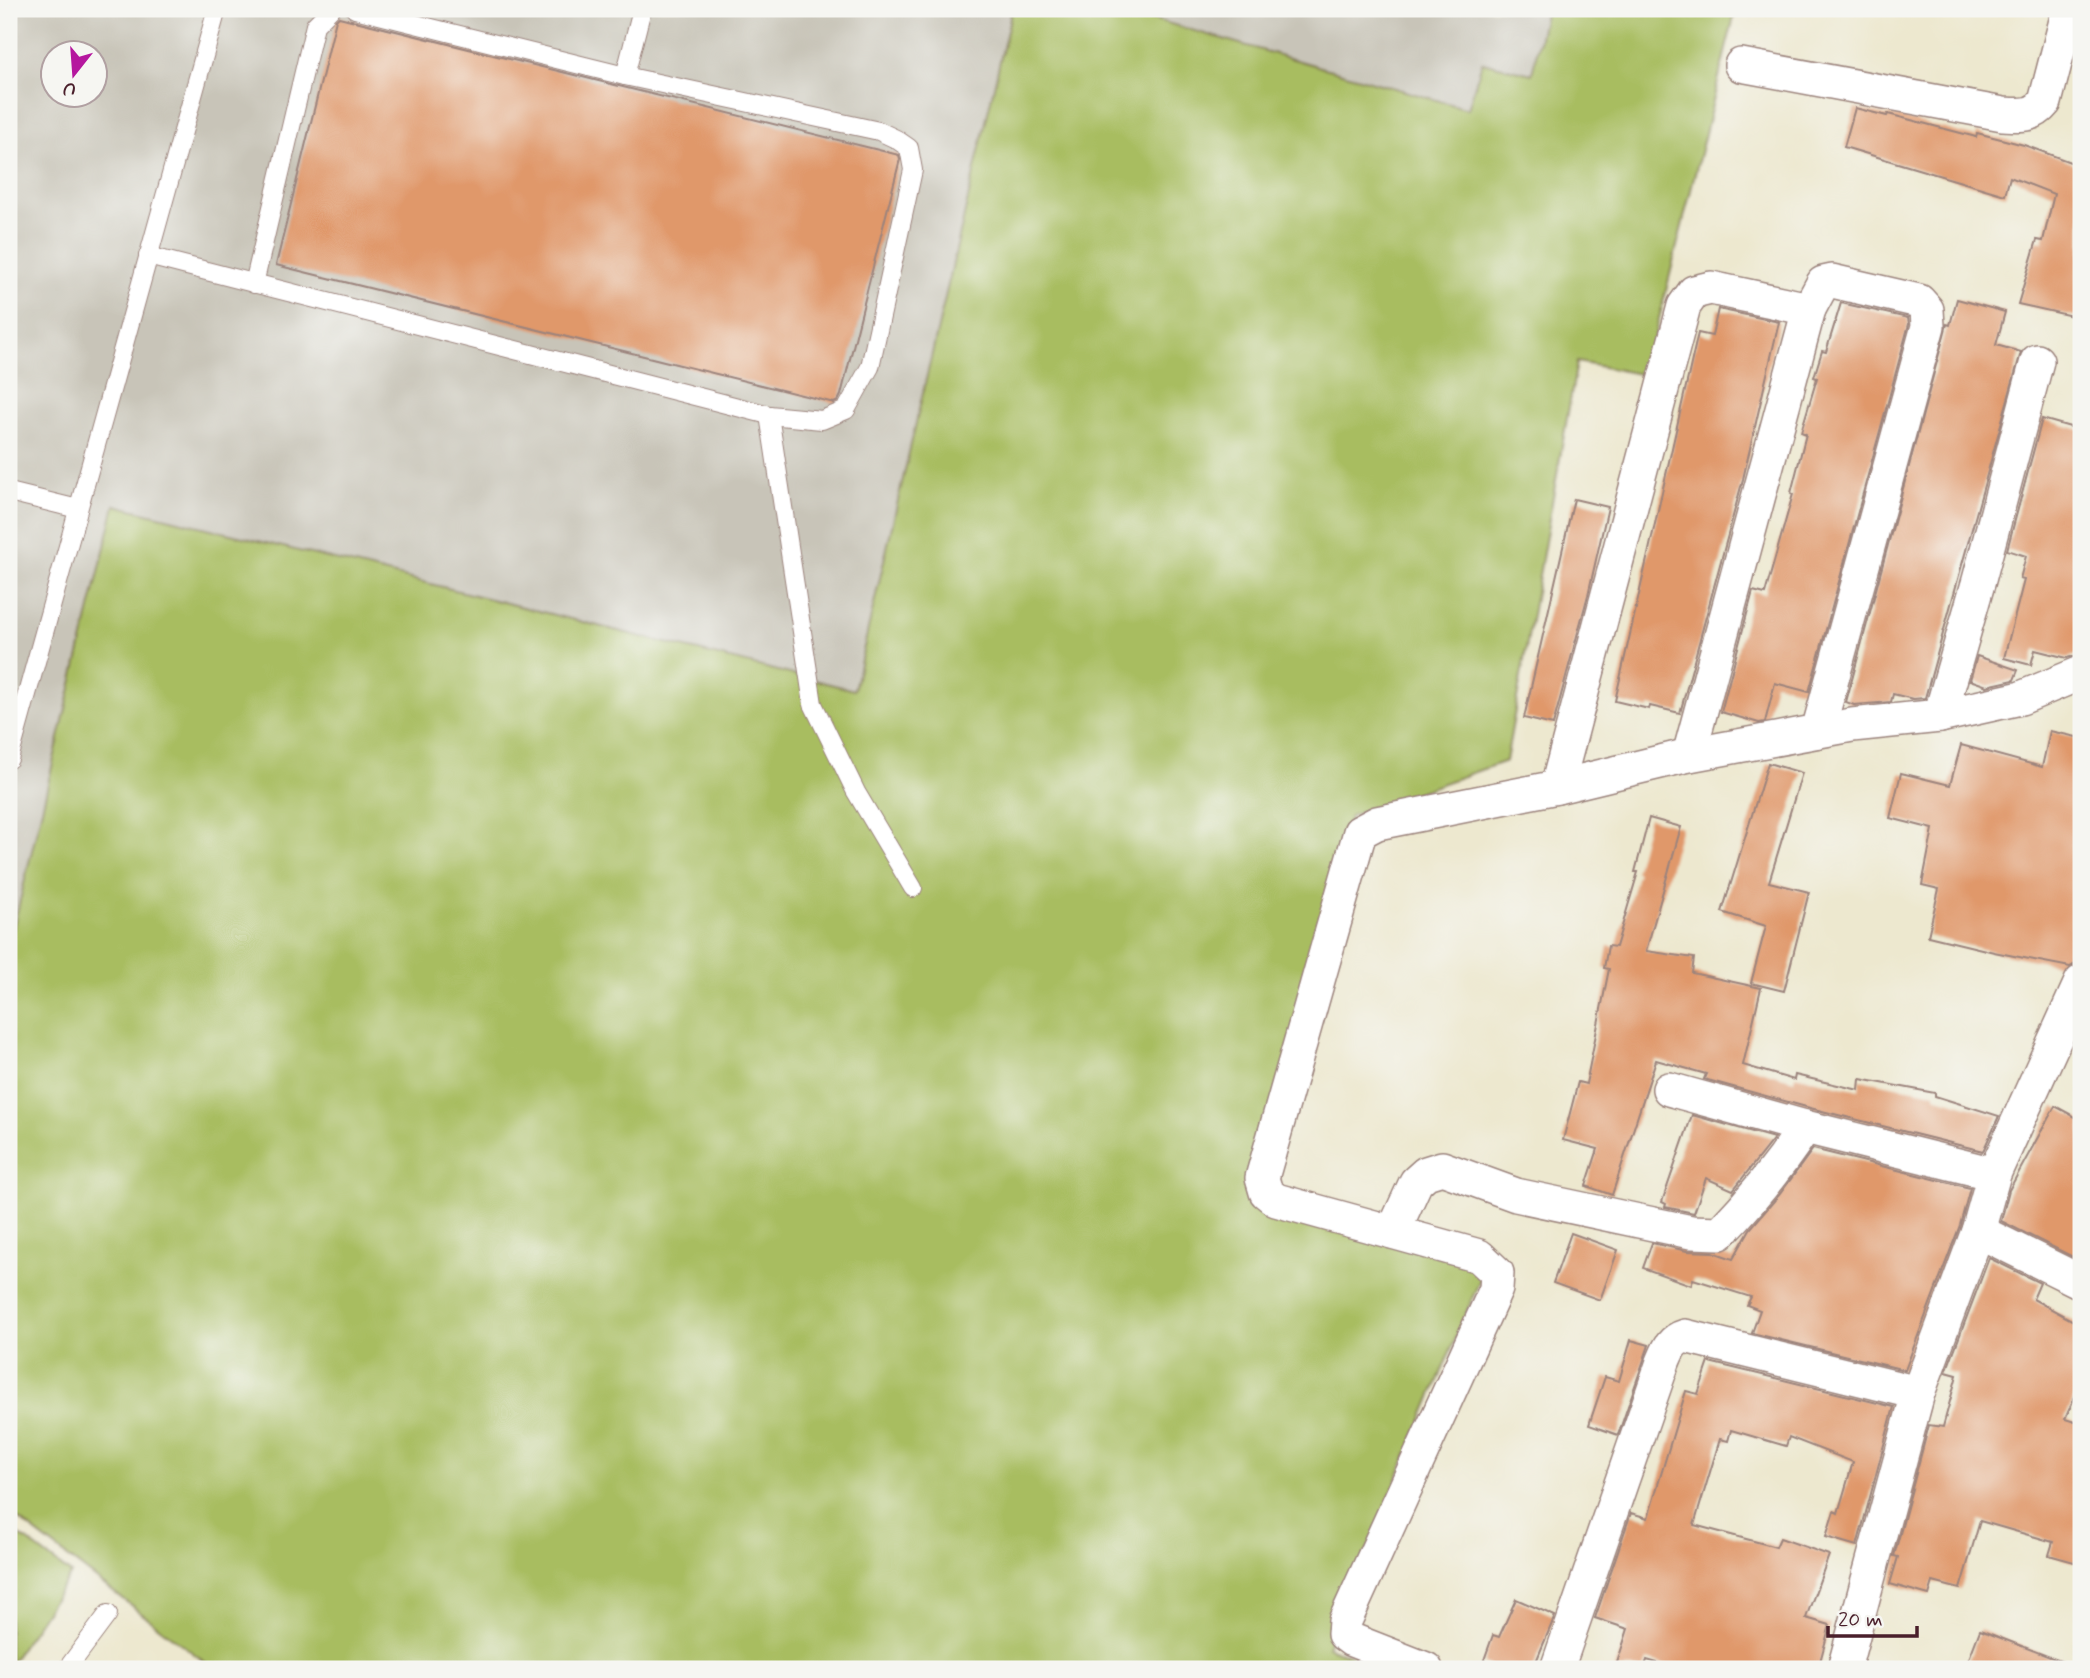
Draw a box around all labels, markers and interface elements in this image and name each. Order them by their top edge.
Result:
north arrow [38,38,108,108]
text: U [60,75,79,103]
scale bar [1828,1594,1917,1638]
text: 20 m [1838,1606,1883,1634]

